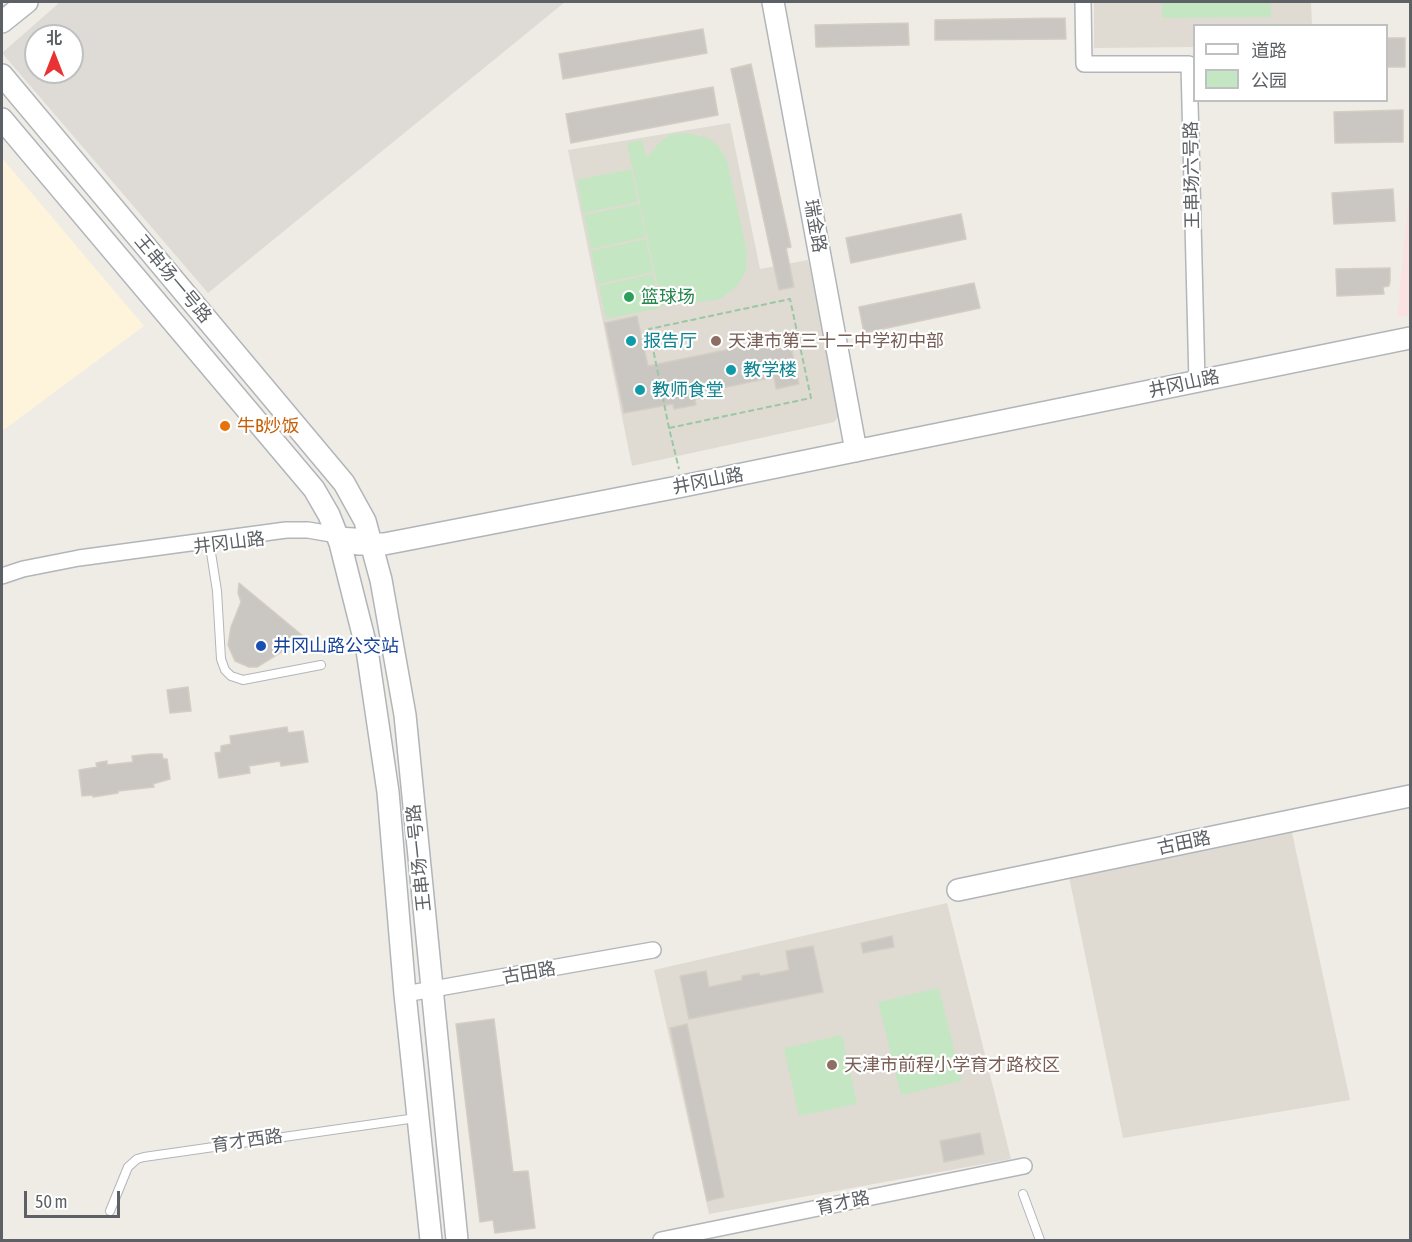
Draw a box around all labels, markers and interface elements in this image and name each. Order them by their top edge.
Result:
north arrow [24,24,84,84]
legend [1193,24,1388,102]
text: 北 [46,29,62,47]
text: 道路 [1251,40,1287,61]
text: 公园 [1251,70,1287,91]
street label: 王串场六号路 [1180,121,1204,229]
street label: 瑞金路 [800,198,830,254]
street label: 王串场一号路 [130,231,216,327]
place label: 篮球场 [641,286,695,308]
marker: 篮球场 [622,290,636,304]
place label: 报告厅 [643,330,697,352]
place label: 天津市第三十二中学初中部 [728,330,944,352]
marker: 报告厅 [624,334,638,348]
marker: 天津市第三十二中学初中部 [709,334,723,348]
place label: 教学楼 [743,359,797,381]
marker: 教学楼 [724,363,738,377]
street label: 井冈山路 [1147,366,1221,402]
place label: 教师食堂 [652,379,724,401]
marker: 教师食堂 [633,383,647,397]
place label: 牛B炒饭 [237,415,300,437]
marker: 牛B炒饭 [218,419,232,433]
street label: 井冈山路 [671,464,745,498]
street label: 井冈山路 [192,528,266,558]
place label: 井冈山路公交站 [273,635,399,657]
marker: 井冈山路公交站 [254,639,268,653]
street label: 王串场一号路 [403,803,435,913]
street label: 古田路 [1155,827,1213,859]
street label: 古田路 [501,958,557,988]
place label: 天津市前程小学育才路校区 [844,1054,1060,1076]
marker: 天津市前程小学育才路校区 [825,1058,839,1072]
street label: 育才西路 [210,1125,284,1157]
scale bar [27,1179,123,1217]
street label: 育才路 [814,1187,872,1219]
text: 50 m [35,1191,67,1212]

